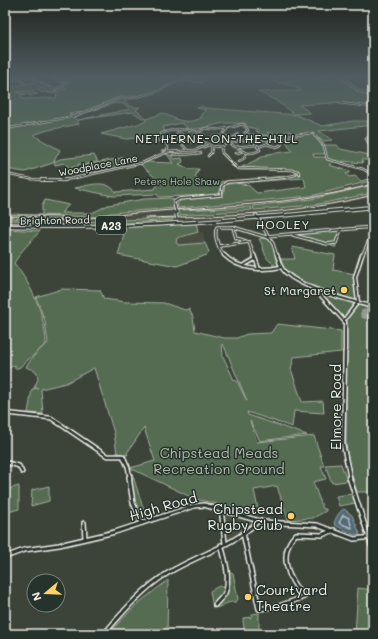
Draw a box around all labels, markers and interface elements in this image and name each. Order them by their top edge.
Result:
district label: NETHERNE-ON-THE-HILL [135,130,299,146]
street label: Woodplace Lane [57,150,139,180]
park label: Peters Hole Shaw [134,174,220,188]
street label: Brighton Road [20,212,90,228]
road number: A23 [96,216,126,234]
district label: HOOLEY [256,216,310,232]
place label: St Margaret [264,282,336,298]
marker: St Margaret [339,285,349,295]
street label: Elmore Road [326,364,345,450]
park label: Chipstead Meads Recreation Ground [153,443,285,478]
street label: High Road [127,487,199,525]
place label: Chipstead Rugby Club [207,499,283,534]
marker: Chipstead Rugby Club [286,511,296,521]
north arrow [26,573,66,613]
place label: Courtyard Theatre [256,580,327,615]
text: N [28,590,45,603]
marker: Courtyard Theatre [243,592,253,602]

